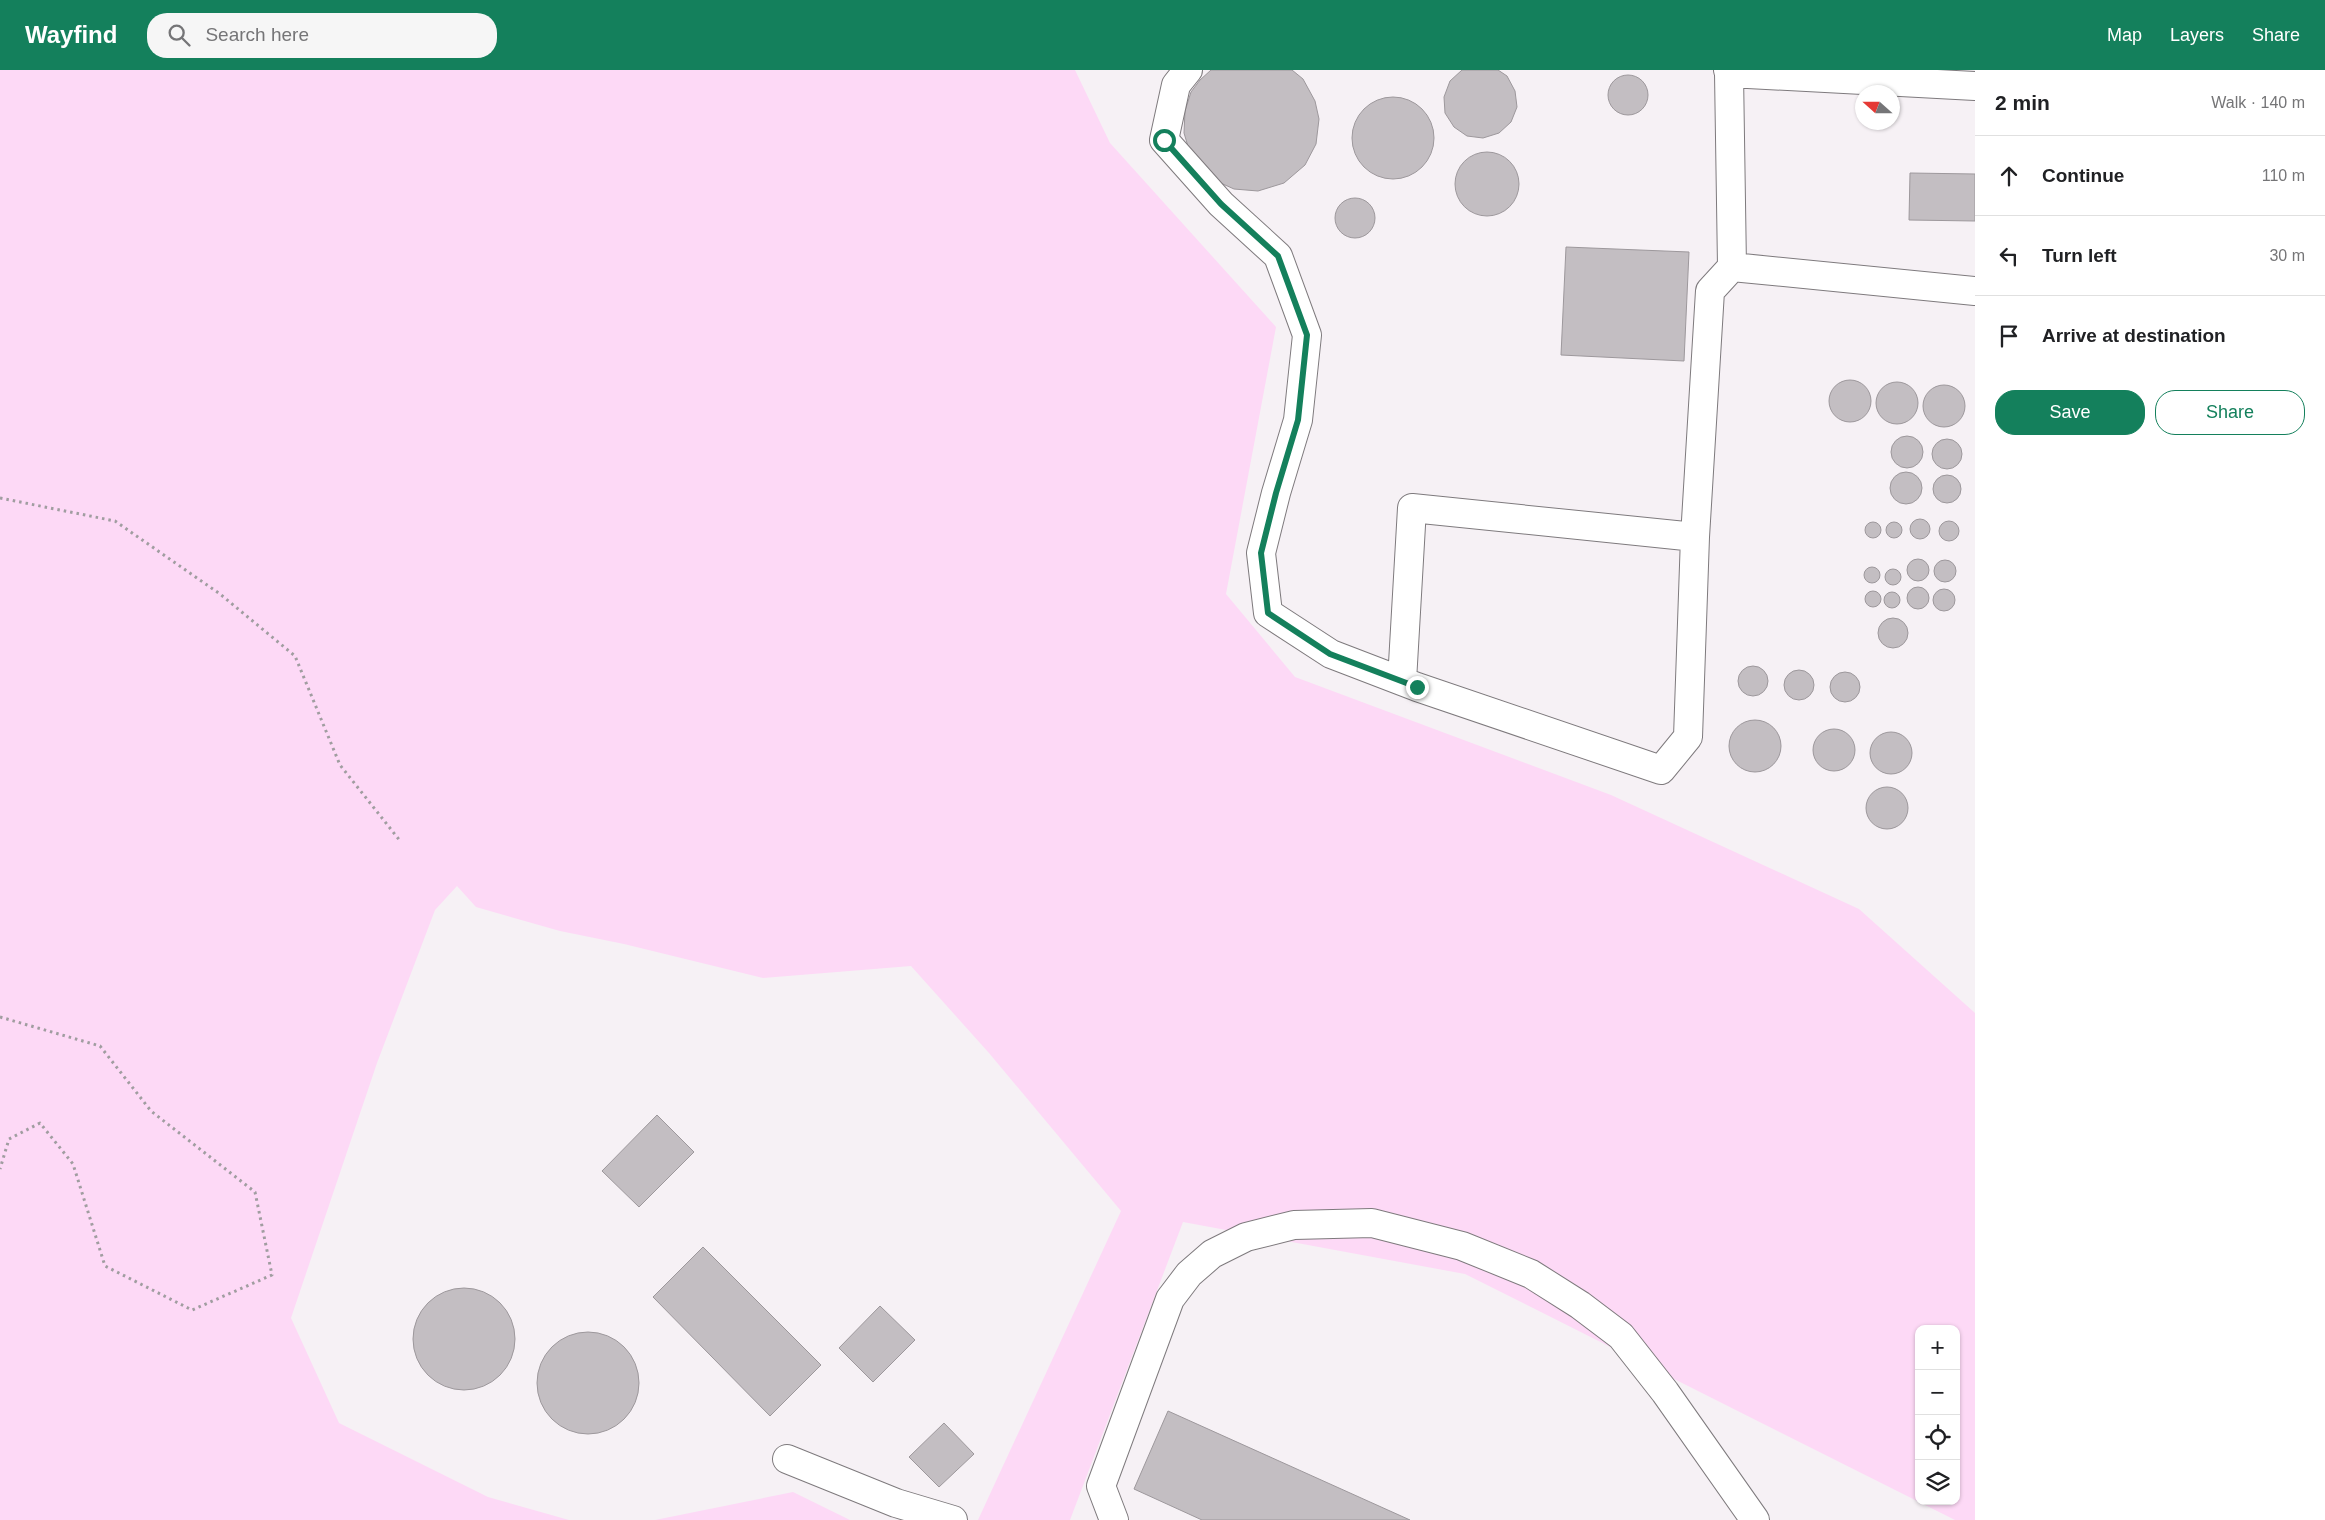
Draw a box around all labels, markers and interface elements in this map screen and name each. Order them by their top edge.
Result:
search box [147,13,497,58]
text: Wayfind [25,21,117,48]
icon: search [165,21,193,49]
text: Search here [205,24,309,45]
text: Map [2107,25,2142,45]
text: Layers [2170,25,2224,45]
text: Share [2252,25,2300,45]
north arrow [1855,85,1900,130]
text: 2 min [1995,91,2050,114]
text: Walk · 140 m [2211,94,2305,111]
route start [1153,129,1176,152]
icon: ahead [1995,162,2023,190]
text: Continue [2042,165,2124,186]
text: 110 m [2262,167,2305,184]
icon: left [1995,242,2023,270]
text: Turn left [2042,245,2117,266]
text: 30 m [2269,247,2305,264]
icon: arrive [1995,322,2023,350]
text: Arrive at destination [2042,325,2226,346]
button: Save [1995,390,2145,435]
button: Share [2155,390,2305,435]
route end [1406,676,1429,699]
map controls [1915,1325,1960,1505]
button: + [1915,1325,1960,1370]
button: − [1915,1370,1960,1415]
button: locate [1915,1415,1960,1460]
button: layers [1915,1460,1960,1505]

